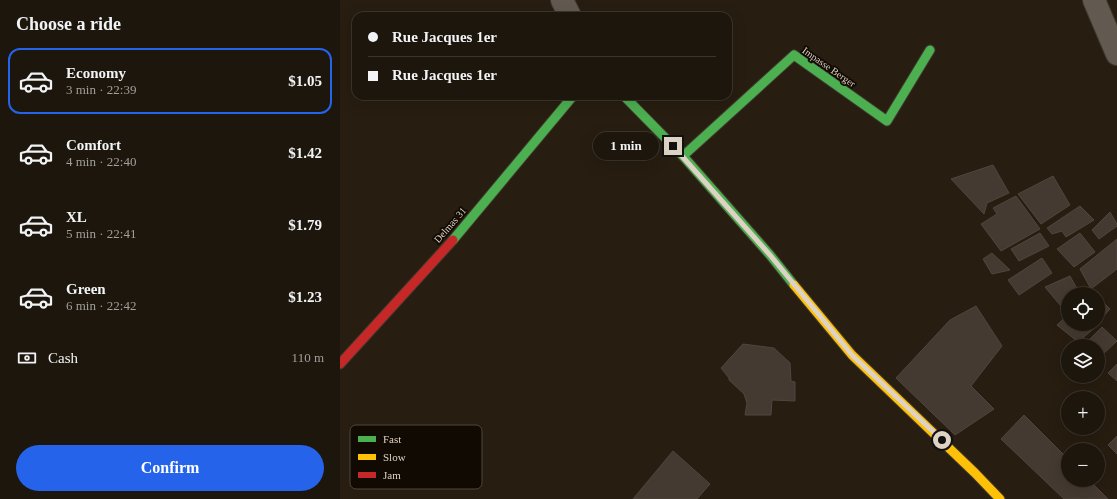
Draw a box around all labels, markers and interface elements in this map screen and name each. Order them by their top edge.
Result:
text: Choose a ride [16,14,121,34]
text: Rue Jacques 1er [392,29,497,45]
street label: Impasse Berger [800,45,858,90]
icon: car [18,63,54,99]
text: Economy [66,65,126,81]
text: Rue Jacques 1er [392,67,497,83]
text: $1.05 [288,73,322,89]
text: 3 min · 22:39 [66,82,136,97]
callout: 1 min [593,132,659,160]
icon: car [18,135,54,171]
text: Comfort [66,137,121,153]
route end [664,137,682,155]
text: 1 min [610,138,642,153]
text: $1.42 [288,145,322,161]
text: 4 min · 22:40 [66,154,136,169]
street label: Delmas 31 [432,205,468,245]
icon: car [18,207,54,243]
text: XL [66,209,87,225]
text: $1.79 [288,217,322,233]
text: 5 min · 22:41 [66,226,136,241]
icon: car [18,279,54,315]
text: Green [66,281,106,297]
map controls [1061,287,1105,487]
button: locate [1061,287,1105,331]
text: $1.23 [288,289,322,305]
text: 6 min · 22:42 [66,298,136,313]
button: layers [1061,339,1105,383]
icon: cash [16,347,38,369]
text: Cash [48,350,78,366]
text: 110 m [292,350,324,365]
button: + [1061,391,1105,435]
legend [350,425,482,489]
route start [933,431,951,449]
text: Fast [383,433,401,445]
button: − [1061,443,1105,487]
button: Confirm [16,445,324,491]
text: Slow [383,451,406,463]
text: Jam [383,469,401,481]

